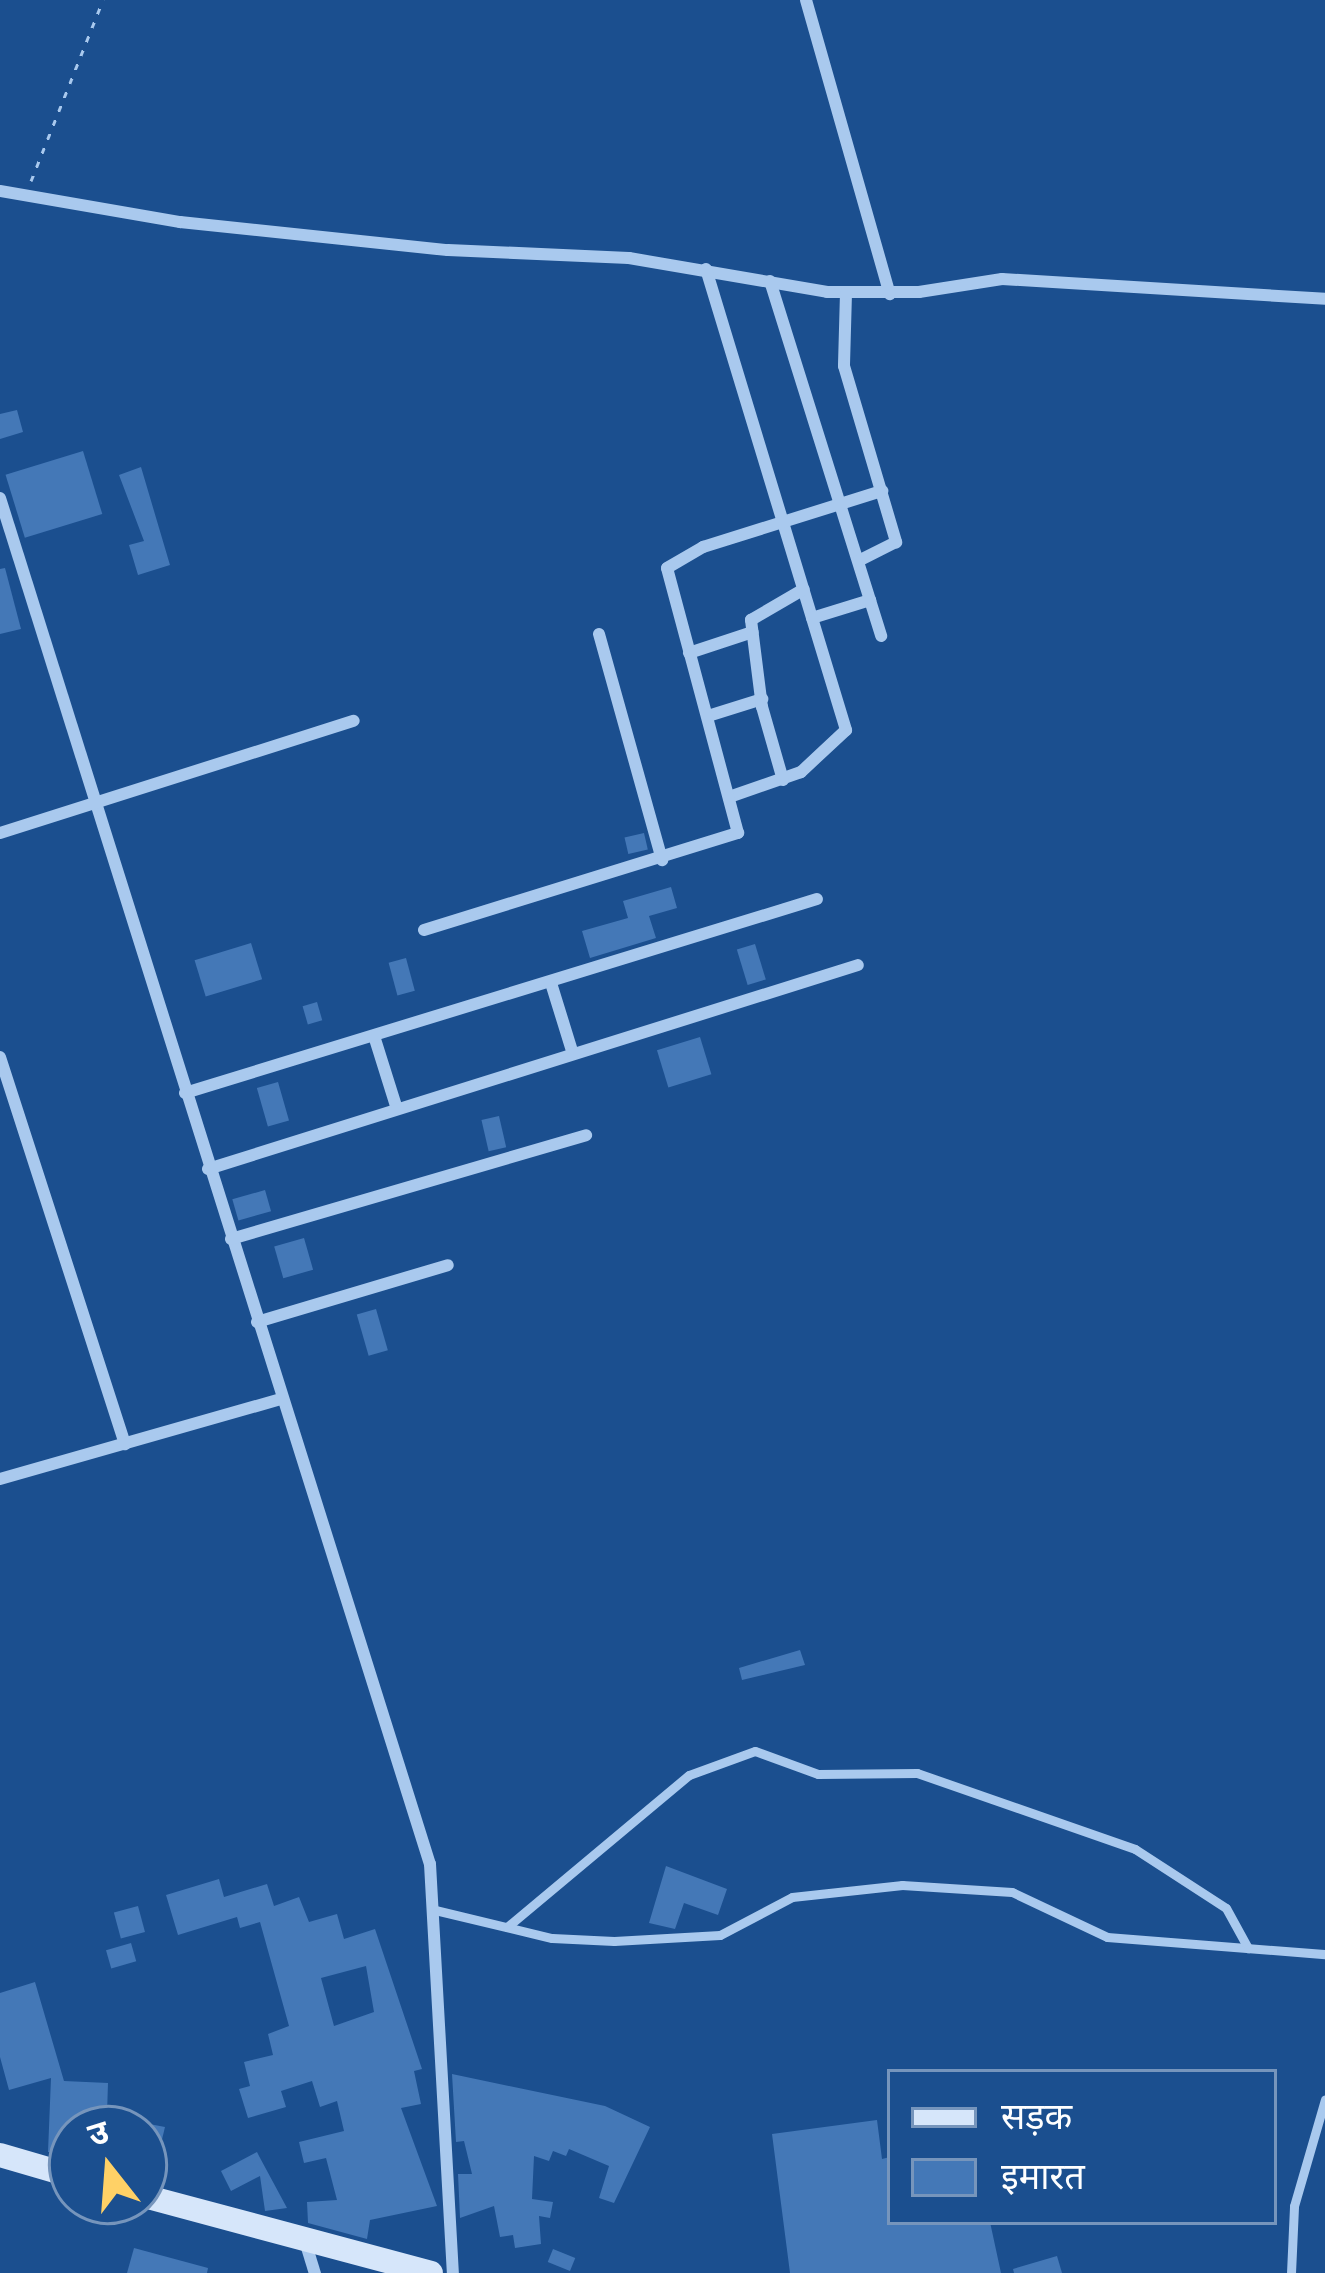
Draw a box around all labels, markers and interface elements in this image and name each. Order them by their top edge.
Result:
legend [887,2069,1277,2225]
text: सड़क [1001,2090,1072,2142]
north arrow [48,2105,168,2225]
text: उ [82,2108,114,2158]
text: इमारत [1001,2150,1085,2202]

